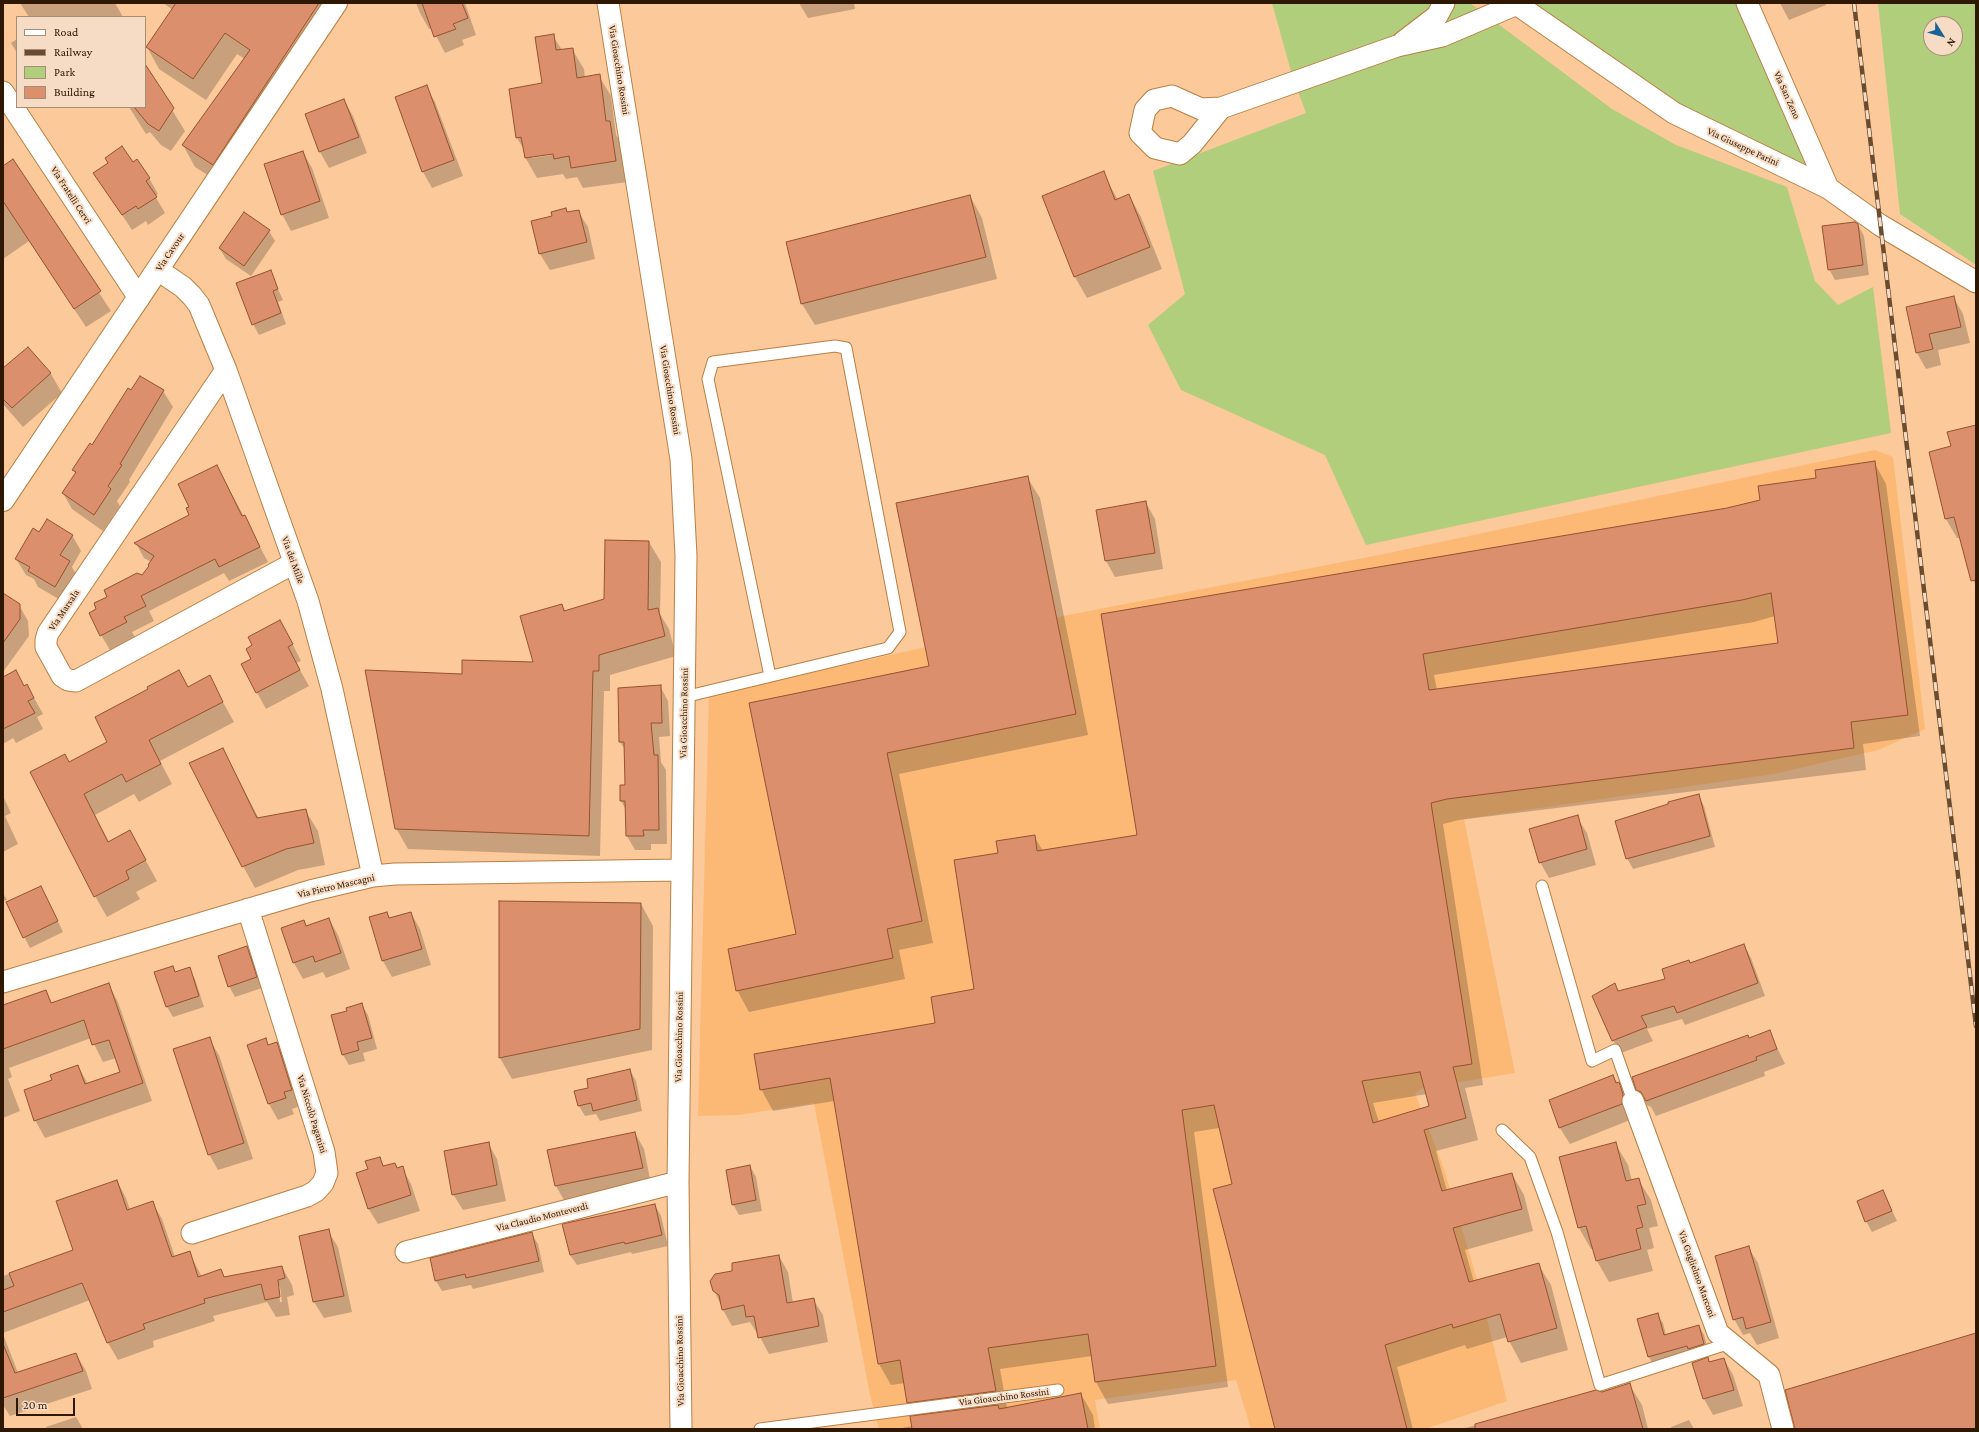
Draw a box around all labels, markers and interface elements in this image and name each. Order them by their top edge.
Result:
legend [16,16,146,108]
north arrow [1923,16,1963,56]
street label: Via Gioacchino Rossini [606,24,632,116]
text: Road [54,25,78,39]
text: N [1945,36,1959,49]
text: Railway [54,45,92,59]
text: Park [54,65,75,79]
street label: Via San Zeno [1771,69,1803,121]
text: Building [54,85,95,99]
street label: Via Giuseppe Parini [1705,125,1781,169]
street label: Via Fratelli Cervi [48,164,94,226]
street label: Via Cavour [153,231,187,273]
street label: Via Gioacchino Rossini [657,344,683,436]
street label: Via dei Mille [279,535,307,585]
street label: Via Marsala [46,587,82,633]
street label: Via Gioacchino Rossini [677,668,691,758]
street label: Via Pietro Mascagni [296,871,376,901]
street label: Via Gioacchino Rossini [672,992,686,1082]
street label: Via Niccolò Paganini [294,1073,330,1155]
street label: Via Claudio Monteverdi [495,1200,589,1234]
street label: Via Guglielmo Marconi [1676,1229,1718,1319]
street label: Via Gioacchino Rossini [673,1316,687,1406]
street label: Via Gioacchino Rossini [958,1386,1050,1408]
scale bar [18,1390,77,1416]
text: 20 m [23,1398,47,1412]

